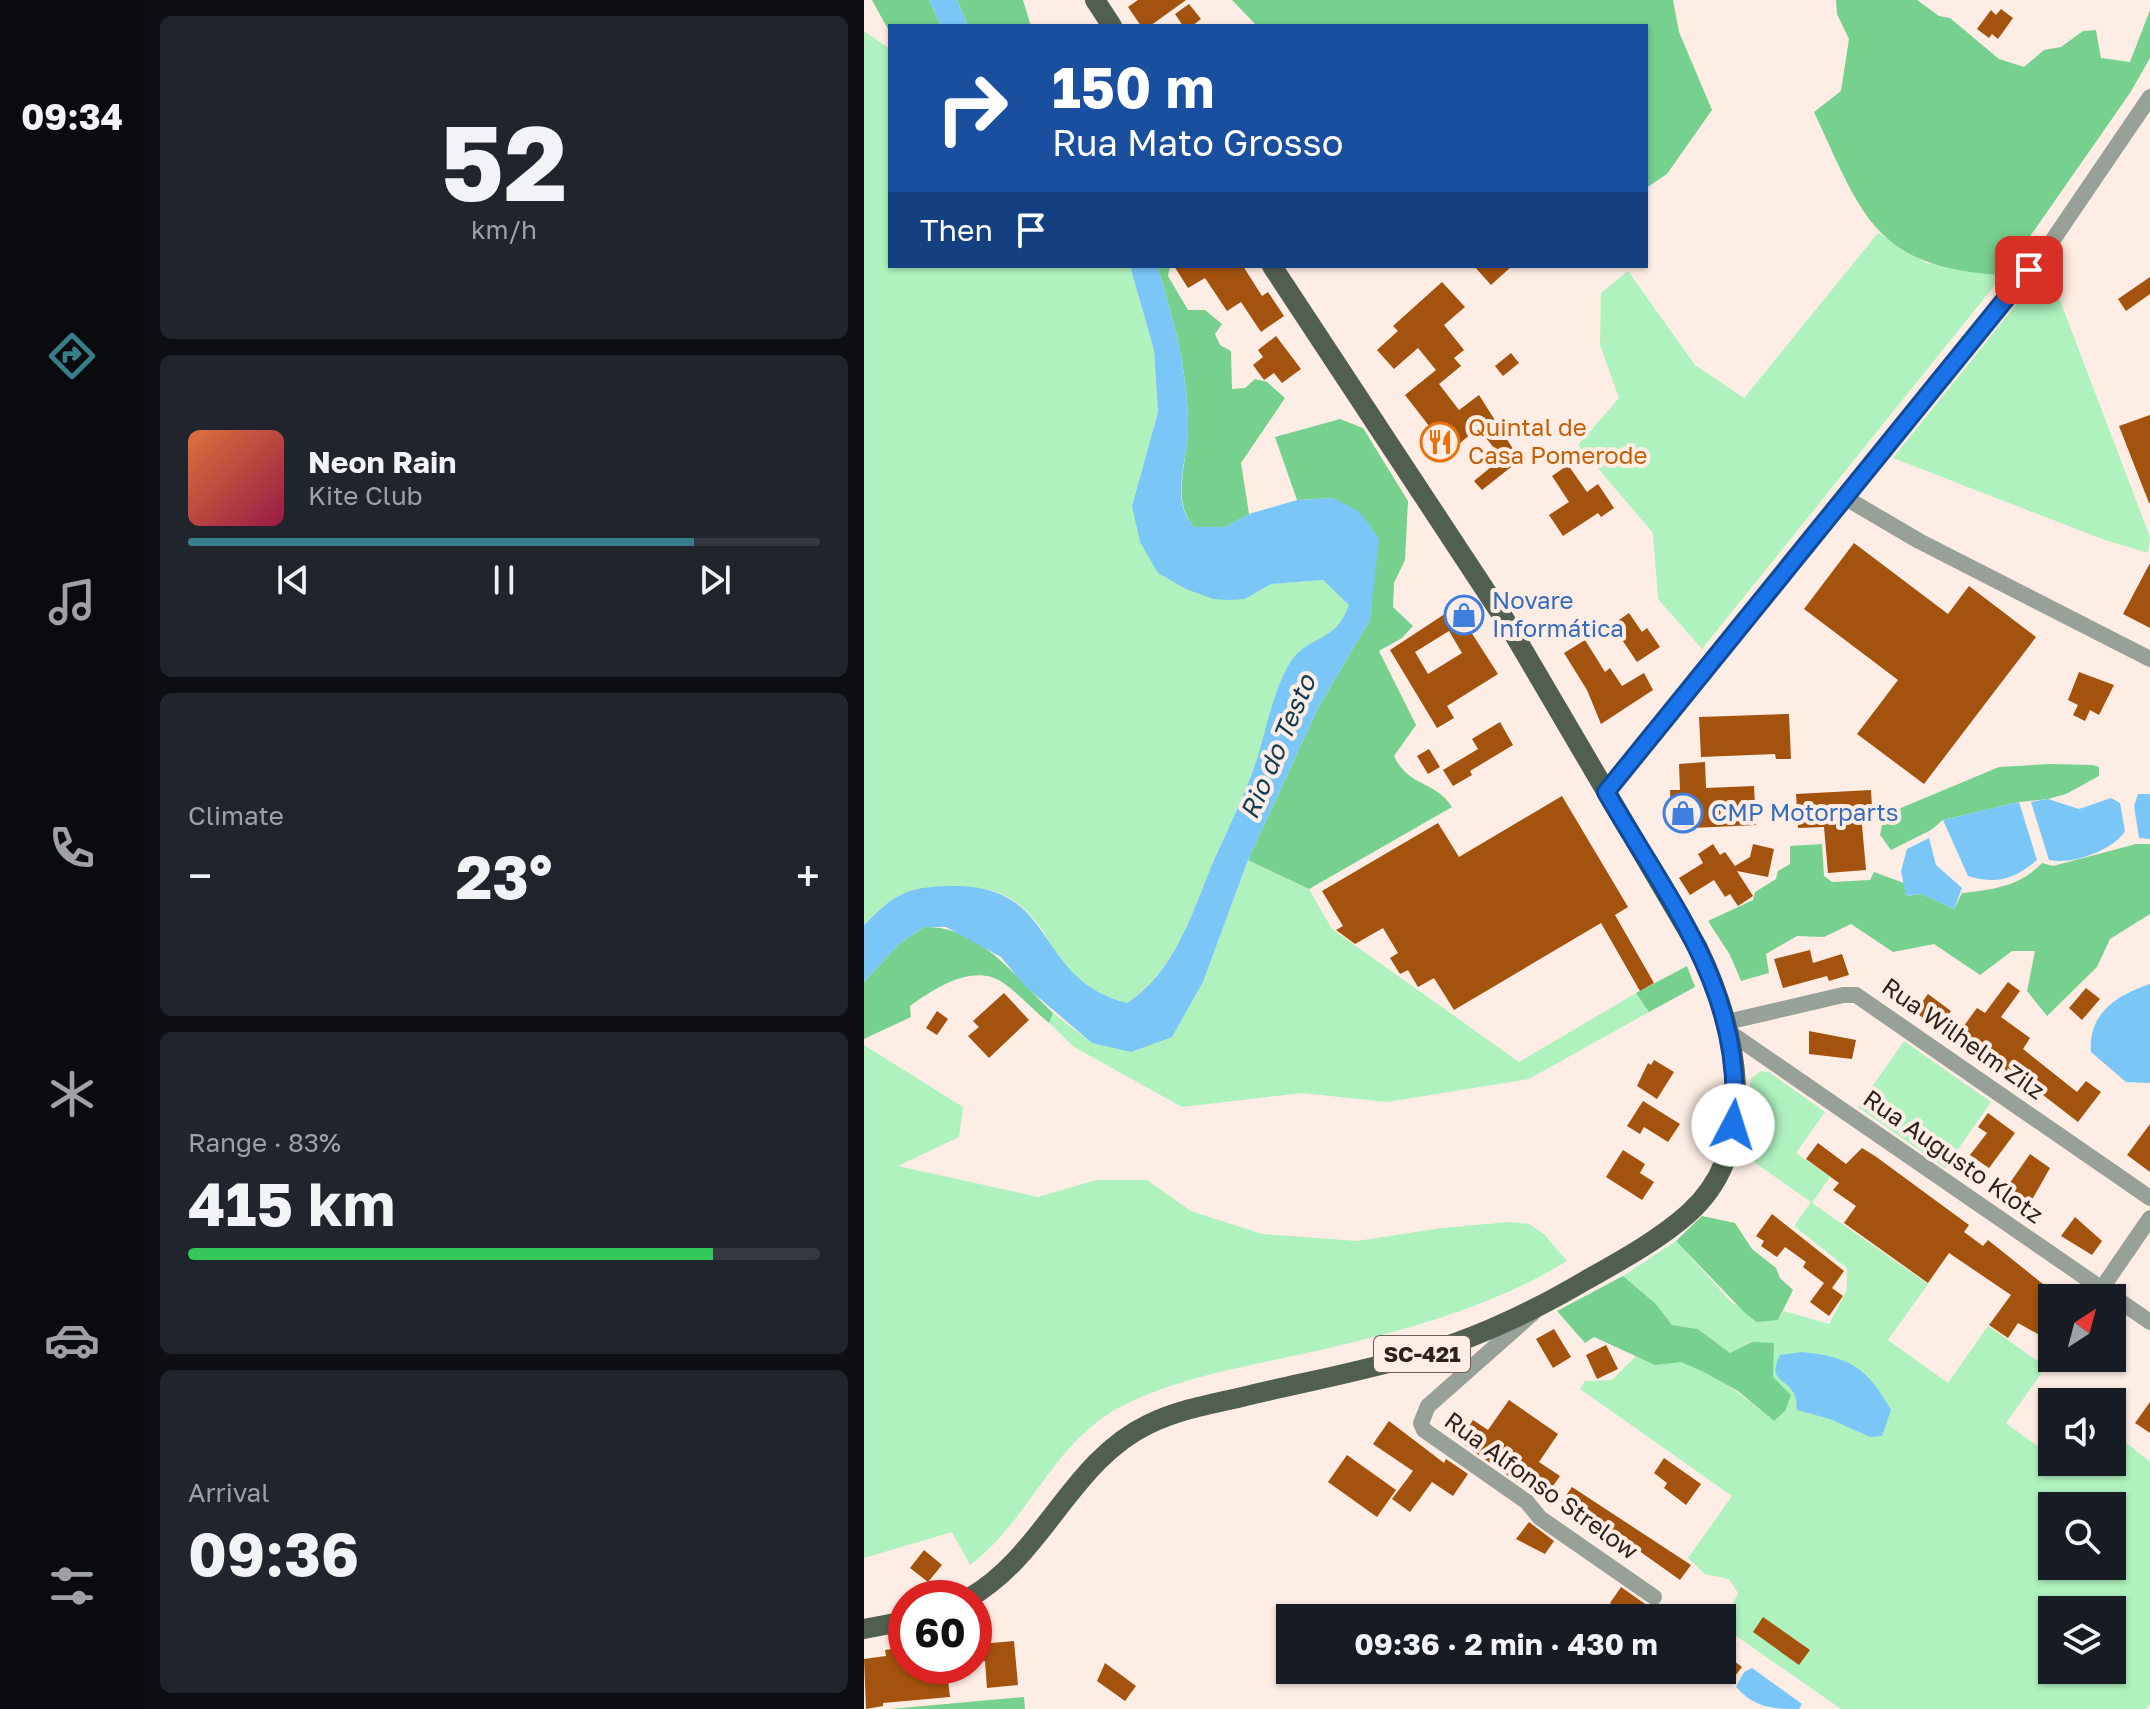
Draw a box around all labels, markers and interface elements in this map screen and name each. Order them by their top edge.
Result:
text: 150 m [1052,53,1214,120]
icon: right [920,56,1024,160]
text: 09:34 [21,95,123,138]
text: 52 [441,99,567,224]
text: Rua Mato Grosso [1052,121,1343,164]
icon: arrive [1009,208,1053,252]
text: Then [920,212,993,248]
text: km/h [471,214,537,245]
pin [1995,236,2063,304]
icon: arrive [2007,248,2051,292]
icon: directions [44,328,100,384]
place label: Quintal de Casa Pomerode [1468,412,1647,469]
restaurant icon: Quintal de Casa Pomerode [1419,421,1461,463]
text: Neon Rain [308,444,456,480]
text: Kite Club [308,480,423,511]
icon: previous [271,558,315,602]
icon: pause [482,558,526,602]
icon: next [693,558,737,602]
icon: music [44,574,100,630]
place label: Novare Informática [1492,585,1624,642]
shop icon: Novare Informática [1443,594,1485,636]
water label: Rio do Testo [1233,669,1322,824]
shop icon: CMP Motorparts [1662,792,1704,834]
place label: CMP Motorparts [1711,797,1899,826]
text: Climate [188,800,284,831]
icon: phone [44,820,100,876]
text: 23° [456,840,552,912]
text: − [188,849,212,902]
text: + [796,849,820,902]
street label: Rua Wilhelm Zilz [1877,971,2051,1105]
icon: climate [44,1066,100,1122]
position arrow [1691,1083,1775,1167]
street label: Rua Augusto Klotz [1858,1083,2049,1229]
text: Range · 83% [188,1127,341,1158]
text: 415 km [188,1167,395,1239]
north arrow [2038,1284,2126,1372]
map controls [2038,1284,2126,1684]
icon: car [44,1312,100,1368]
road number: SC-421 [1374,1336,1470,1372]
button: sound [2038,1388,2126,1476]
street label: Rua Alfonso Strelow [1439,1405,1644,1565]
text: Arrival [188,1477,269,1508]
button: search [2038,1492,2126,1580]
text: 09:36 [188,1517,359,1589]
icon: filters [44,1558,100,1614]
speed limit sign: 60 [888,1580,992,1684]
button: layers [2038,1596,2126,1684]
text: 09:36 · 2 min · 430 m [1354,1626,1658,1662]

